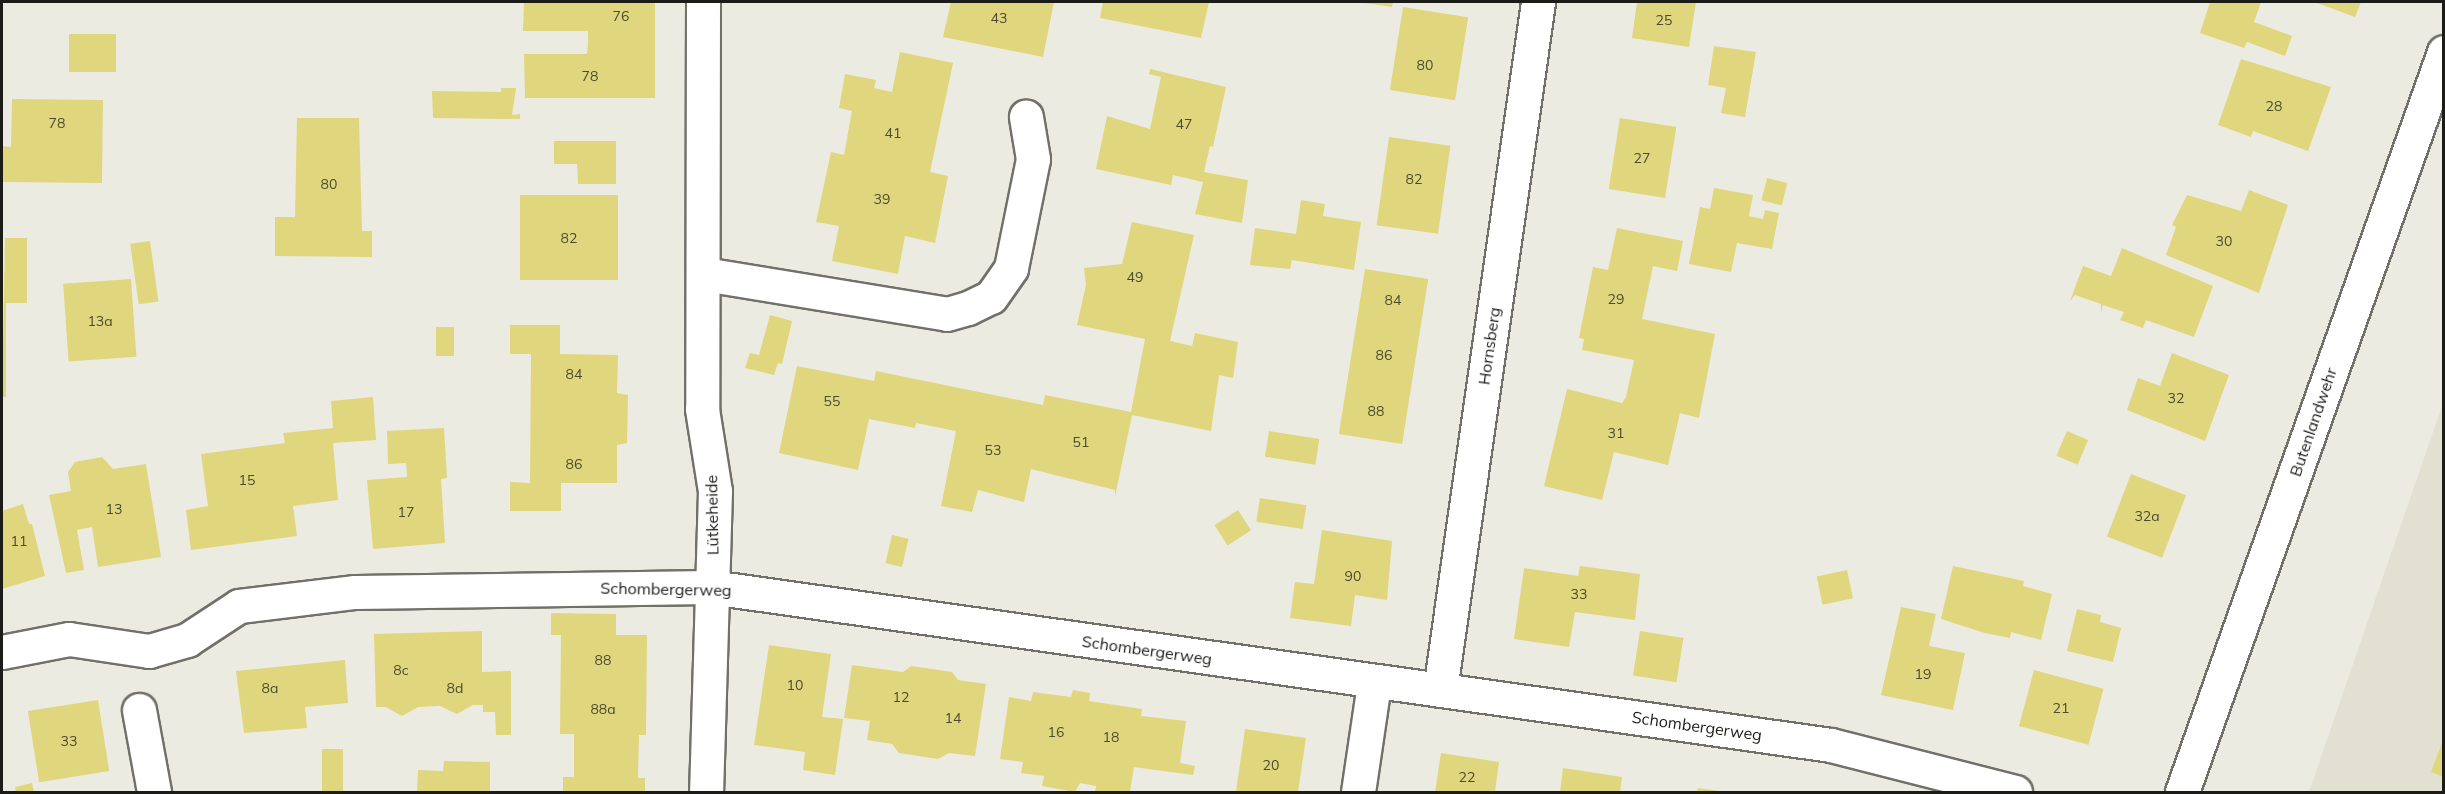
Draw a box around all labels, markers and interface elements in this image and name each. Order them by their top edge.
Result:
house number: 76 [613,8,629,24]
house number: 43 [991,10,1007,26]
house number: 25 [1656,12,1672,28]
house number: 80 [1417,57,1433,73]
house number: 78 [582,68,598,84]
house number: 28 [2266,98,2282,114]
house number: 78 [49,115,65,131]
house number: 47 [1176,116,1192,132]
house number: 41 [885,125,901,141]
house number: 27 [1634,150,1650,166]
house number: 82 [1406,171,1422,187]
house number: 80 [321,176,337,192]
house number: 39 [874,191,890,207]
house number: 82 [561,230,577,246]
house number: 30 [2216,233,2232,249]
house number: 49 [1127,269,1143,285]
house number: 29 [1608,291,1624,307]
house number: 84 [1385,292,1401,308]
street label: Hornsberg [1474,306,1504,386]
house number: 13a [87,313,113,329]
house number: 86 [1376,347,1392,363]
street label: Butenlandwehr [2285,365,2341,479]
house number: 84 [566,366,582,382]
house number: 32 [2168,390,2184,406]
house number: 55 [824,393,840,409]
house number: 88 [1368,403,1384,419]
house number: 31 [1608,425,1624,441]
house number: 51 [1073,434,1089,450]
house number: 53 [985,442,1001,458]
house number: 86 [566,456,582,472]
house number: 15 [239,472,255,488]
street label: Lütkeheide [702,475,722,555]
house number: 13 [106,501,122,517]
house number: 17 [398,504,414,520]
house number: 32a [2134,508,2160,524]
house number: 11 [11,533,27,549]
house number: 90 [1345,568,1361,584]
street label: Schombergerweg [600,578,732,600]
house number: 33 [1571,586,1587,602]
street label: Schombergerweg [1081,631,1213,669]
house number: 88 [595,652,611,668]
house number: 8c [393,662,409,678]
house number: 19 [1915,666,1931,682]
house number: 10 [787,677,803,693]
house number: 8a [262,680,278,696]
house number: 8d [447,680,463,696]
house number: 12 [893,689,909,705]
house number: 21 [2053,700,2069,716]
house number: 88a [590,701,616,717]
street label: Schombergerweg [1631,707,1763,745]
house number: 14 [945,710,961,726]
house number: 16 [1048,724,1064,740]
house number: 18 [1103,729,1119,745]
house number: 33 [61,733,77,749]
house number: 20 [1263,757,1279,773]
house number: 22 [1459,769,1475,785]

